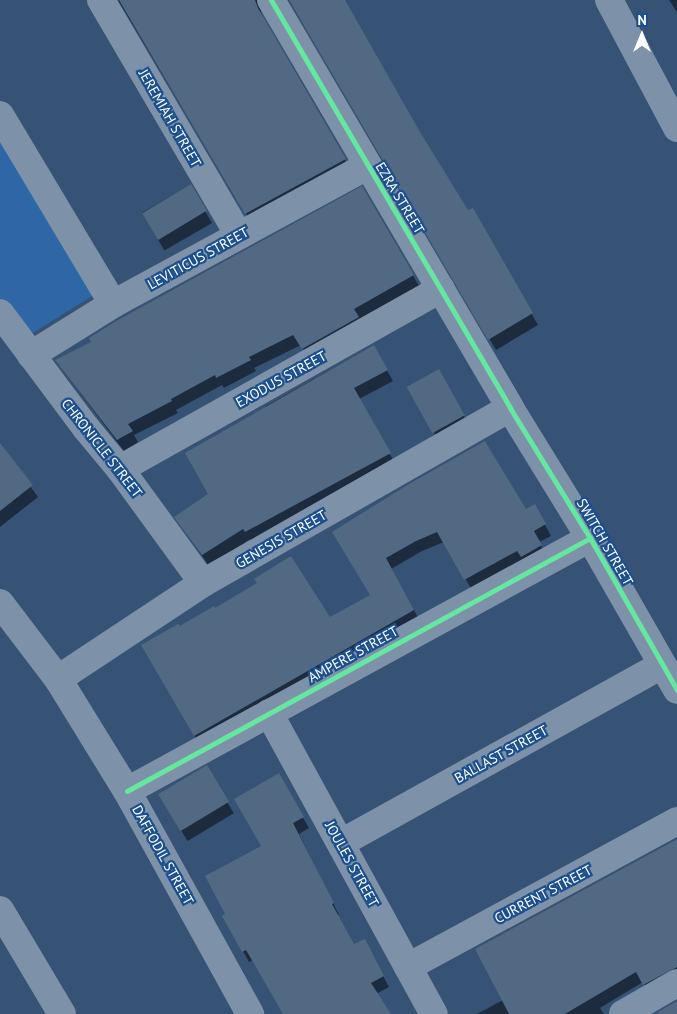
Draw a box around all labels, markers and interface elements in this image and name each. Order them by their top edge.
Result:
north arrow [617,10,667,60]
text: N [637,11,647,29]
street label: JEREMIAH STREET [135,66,205,170]
street label: EZRA STREET [372,159,428,237]
street label: LEVITICUS STREET [144,223,252,293]
street label: EXODUS STREET [233,347,329,411]
street label: CHRONICLE STREET [58,395,146,501]
street label: SWITCH STREET [573,496,637,588]
street label: GENESIS STREET [233,506,329,572]
street label: AMPERE STREET [305,622,401,686]
street label: BALLAST STREET [451,721,551,787]
street label: DAFFODIL STREET [129,802,197,908]
street label: JOULES STREET [322,818,382,910]
street label: CURRENT STREET [491,861,595,927]

